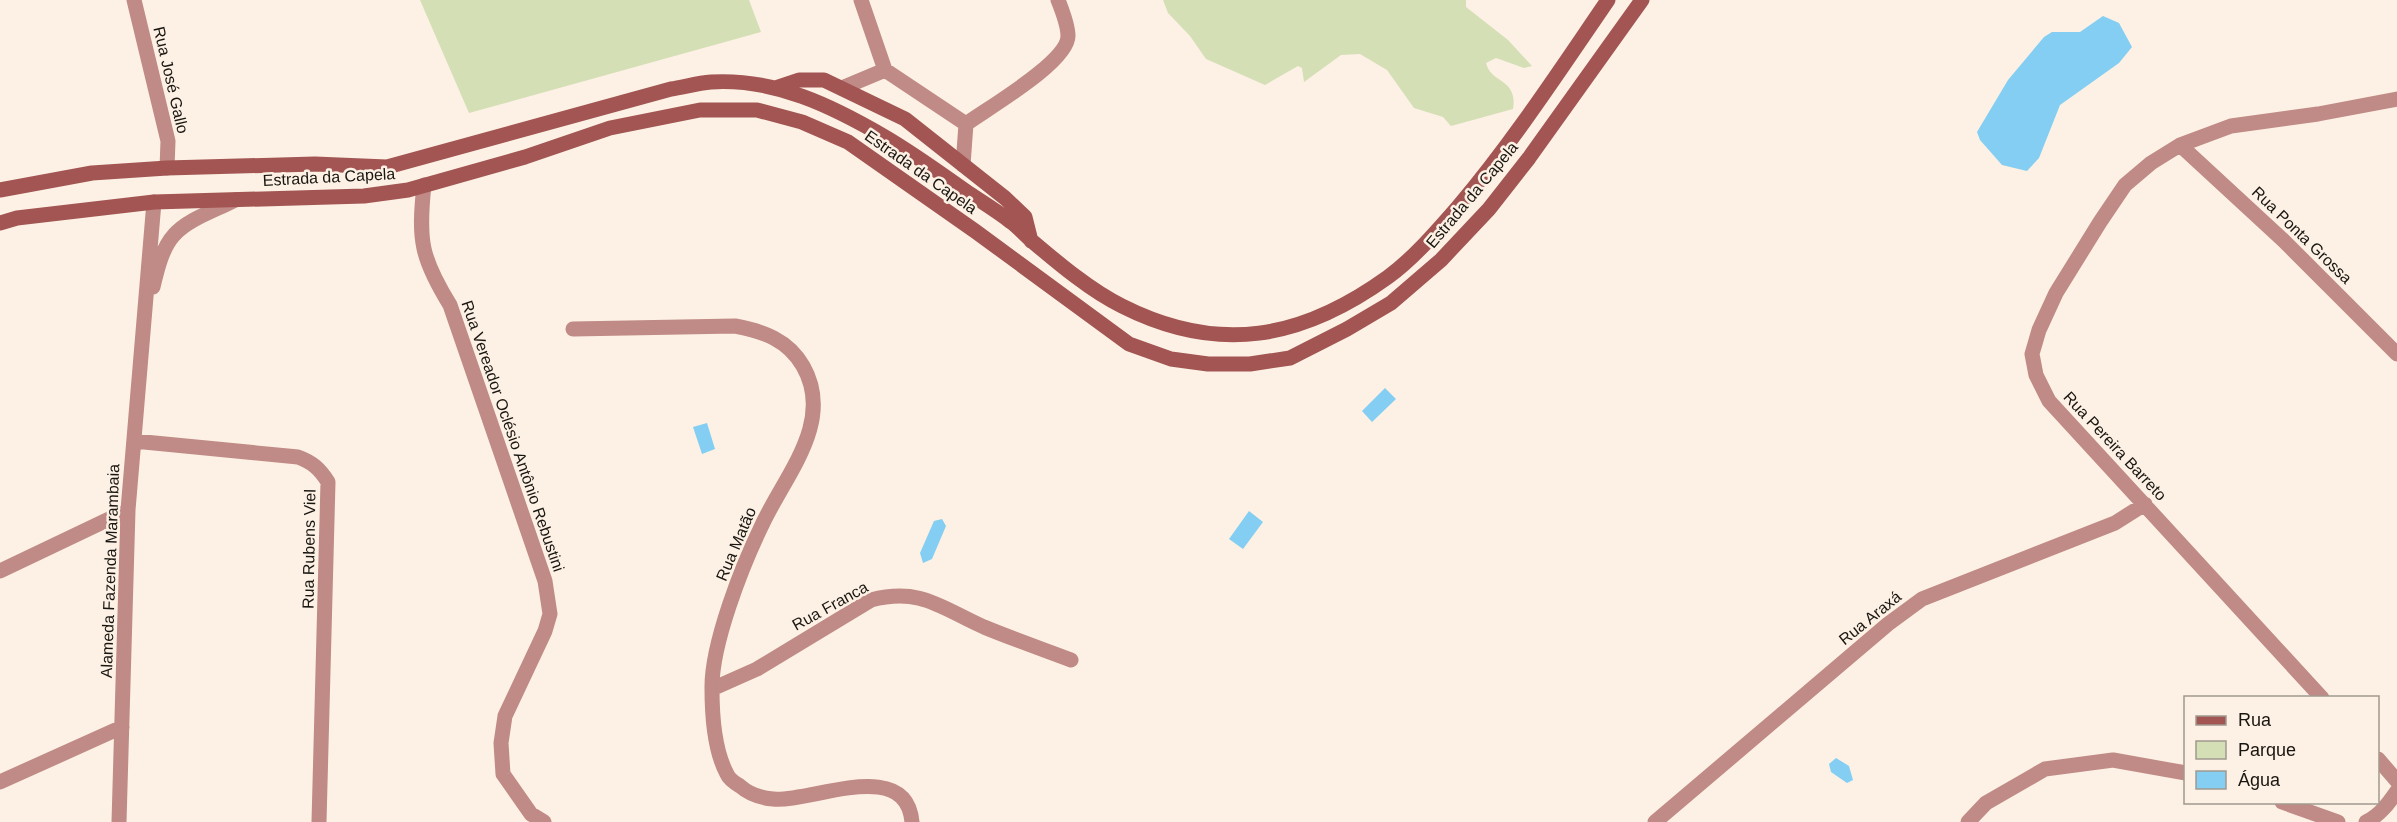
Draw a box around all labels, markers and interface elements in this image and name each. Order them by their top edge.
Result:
street label: Rua José Gallo [150,25,192,135]
street label: Estrada da Capela [862,127,980,217]
street label: Estrada da Capela [1423,139,1521,251]
street label: Estrada da Capela [262,165,396,189]
street label: Rua Ponta Grossa [2249,183,2355,287]
street label: Rua Vereador Oclésio Antônio Rebustini [458,298,568,574]
street label: Rua Pereira Barreto [2060,388,2170,504]
street label: Alameda Fazenda Marambaia [98,464,122,678]
street label: Rua Rubens Viel [299,489,319,609]
street label: Rua Matão [713,505,759,583]
street label: Rua Franca [789,578,871,634]
street label: Rua Araxá [1836,588,1904,648]
legend [2184,696,2379,804]
text: Rua [2238,710,2272,730]
text: Parque [2238,740,2296,760]
text: Água [2238,770,2281,790]

